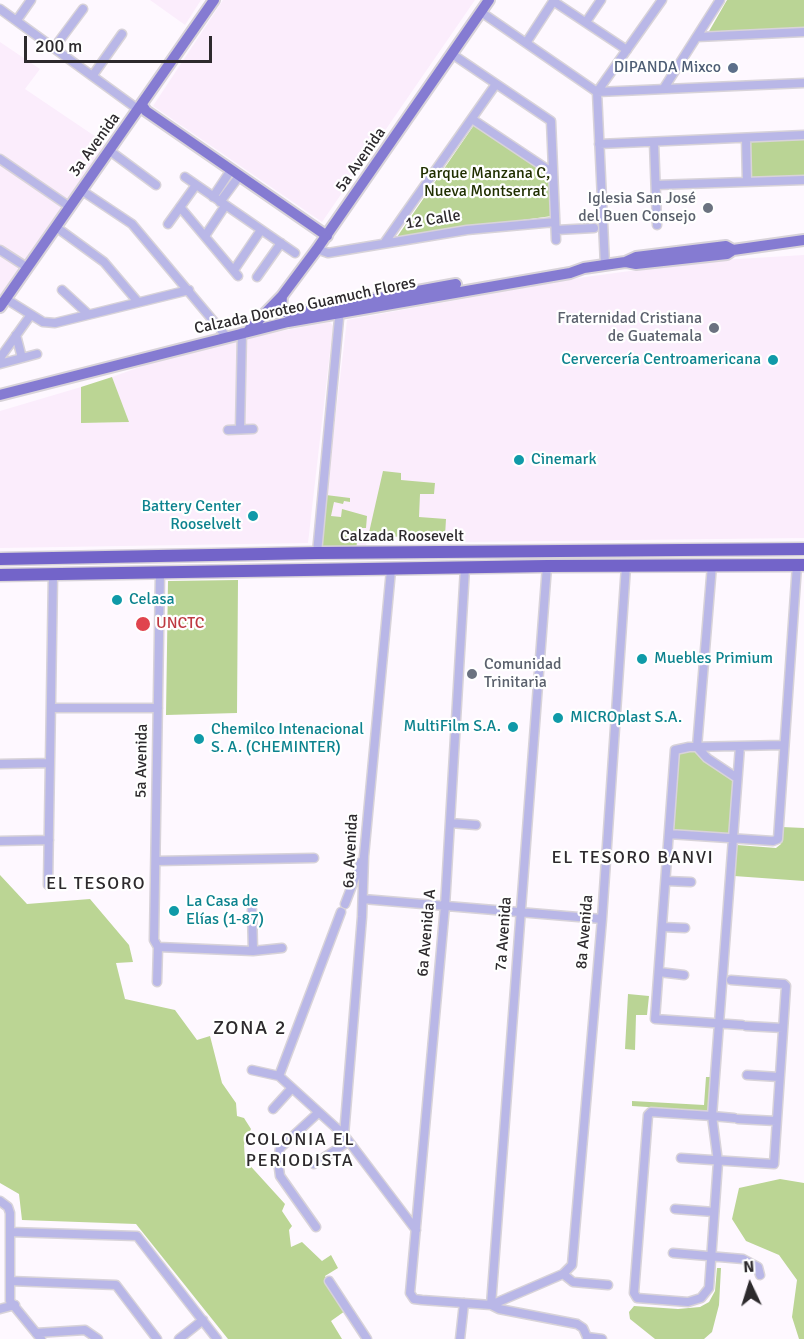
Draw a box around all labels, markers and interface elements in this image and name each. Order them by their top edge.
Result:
scale bar [27,24,214,62]
text: 200 m [35,35,82,57]
place label: DIPANDA Mixco [614,58,721,78]
marker: DIPANDA Mixco [726,61,740,75]
street label: 3a Avenida [65,109,125,181]
street label: 5a Avenida [332,124,390,196]
park label: Parque Manzana C, Nueva Montserrat [420,164,550,202]
place label: Iglesia San José del Buen Consejo [578,189,696,227]
marker: Iglesia San José del Buen Consejo [701,201,715,215]
street label: 12 Calle [404,206,462,234]
street label: Calzada Doroteo Guamuch Flores [193,273,417,339]
place label: Fraternidad Cristiana de Guatemala [557,309,702,347]
marker: Fraternidad Cristiana de Guatemala [707,321,721,335]
place label: Cervercería Centroamericana [561,350,761,370]
marker: Cervercería Centroamericana [766,353,780,367]
place label: Cinemark [531,450,597,470]
marker: Cinemark [512,453,526,467]
place label: Battery Center Rooselvelt [141,497,241,535]
marker: Battery Center Rooselvelt [246,509,260,523]
street label: Calzada Roosevelt [340,527,464,547]
place label: Celasa [129,590,174,610]
marker: Celasa [110,593,124,607]
place label: UNCTC [156,614,204,634]
marker: UNCTC [134,615,152,633]
place label: Muebles Primium [654,649,773,669]
marker: Muebles Primium [635,652,649,666]
place label: Comunidad Trinitaria [484,655,561,693]
marker: Comunidad Trinitaria [465,667,479,681]
place label: MICROplast S.A. [570,708,682,728]
marker: MICROplast S.A. [551,711,565,725]
place label: MultiFilm S.A. [404,717,501,737]
place label: Chemilco Intenacional S. A. (CHEMINTER) [211,720,364,758]
marker: MultiFilm S.A. [506,720,520,734]
street label: 5a Avenida [132,724,152,798]
marker: Chemilco Intenacional S. A. (CHEMINTER) [192,732,206,746]
street label: 6a Avenida [339,813,363,889]
district label: EL TESORO BANVI [552,847,714,869]
district label: EL TESORO [46,873,146,895]
street label: 6a Avenida A [414,888,440,978]
place label: La Casa de Elías (1-87) [186,892,264,930]
street label: 8a Avenida [572,894,598,970]
street label: 7a Avenida [492,896,516,972]
marker: La Casa de Elías (1-87) [167,904,181,918]
district label: ZONA 2 [213,1017,287,1041]
district label: COLONIA EL PERIODISTA [245,1129,355,1172]
north arrow [720,1255,780,1315]
text: N [742,1257,755,1277]

